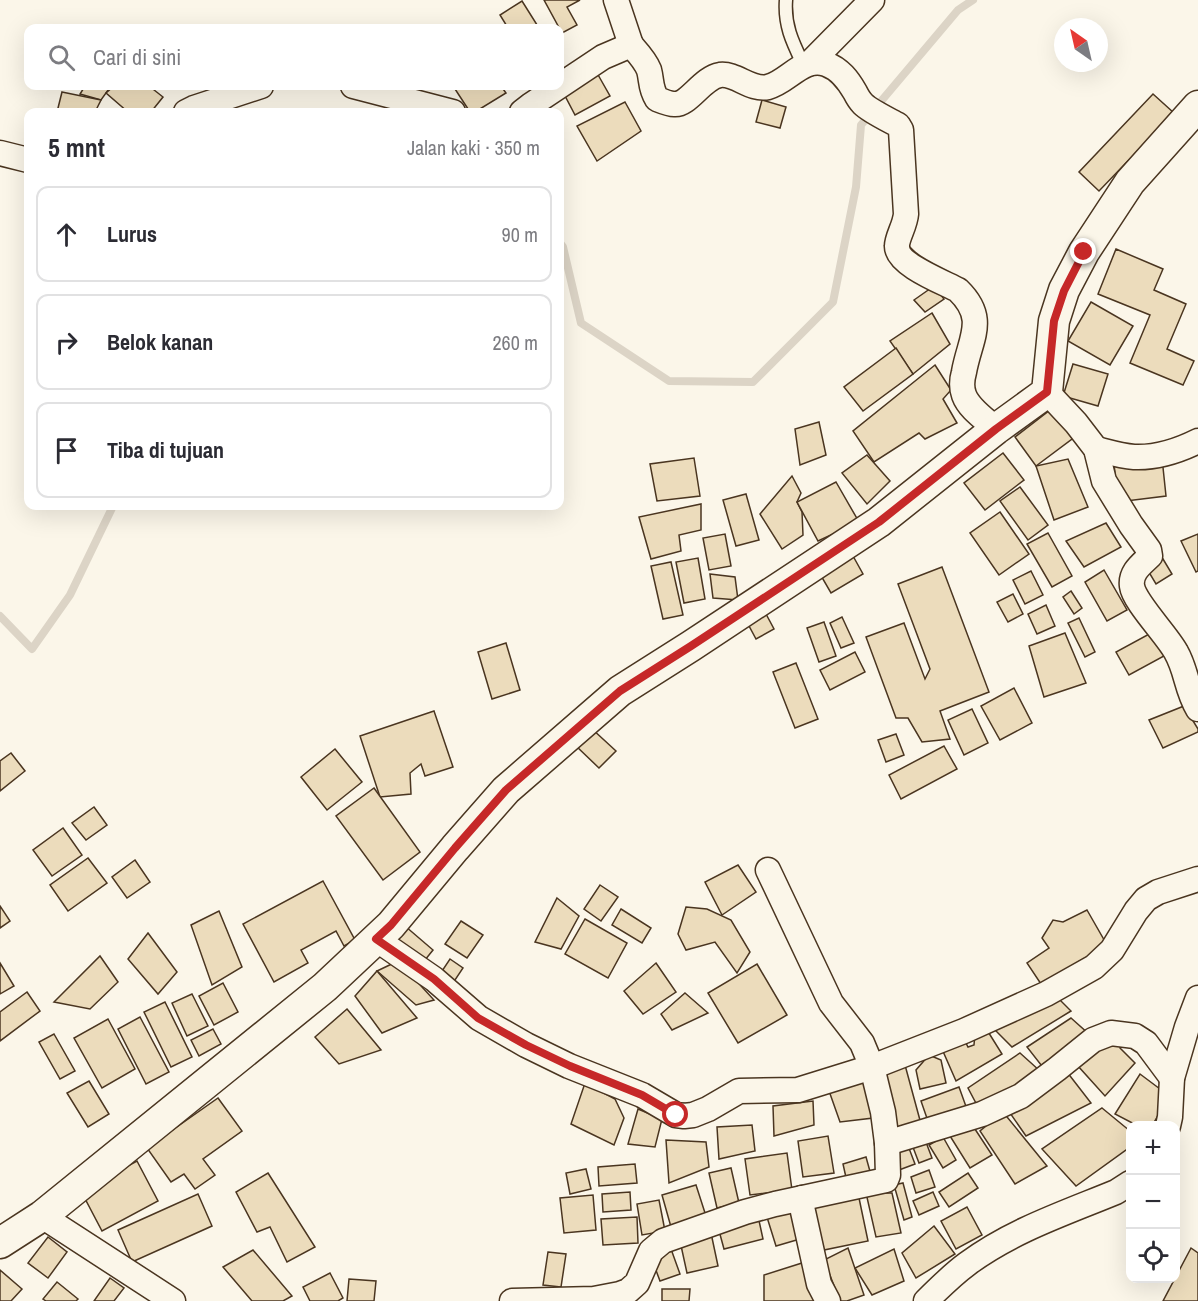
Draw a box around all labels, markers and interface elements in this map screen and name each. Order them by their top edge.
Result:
north arrow [1054,18,1108,72]
search box [24,24,564,90]
icon: search [45,41,78,74]
text: Cari di sini [93,42,181,72]
text: 5 mnt [48,130,105,165]
text: Jalan kaki · 350 m [407,134,540,161]
icon: ahead [50,218,83,251]
text: Lurus [107,219,157,249]
text: 90 m [502,221,538,248]
route end [1070,238,1096,264]
icon: right [50,326,83,359]
text: Belok kanan [107,327,213,357]
text: 260 m [492,329,538,356]
icon: arrive [50,434,83,467]
text: Tiba di tujuan [107,435,224,465]
route start [662,1101,688,1127]
map controls [1126,1121,1180,1283]
button: + [1126,1121,1180,1175]
button: − [1126,1175,1180,1229]
button: locate [1126,1229,1180,1283]

